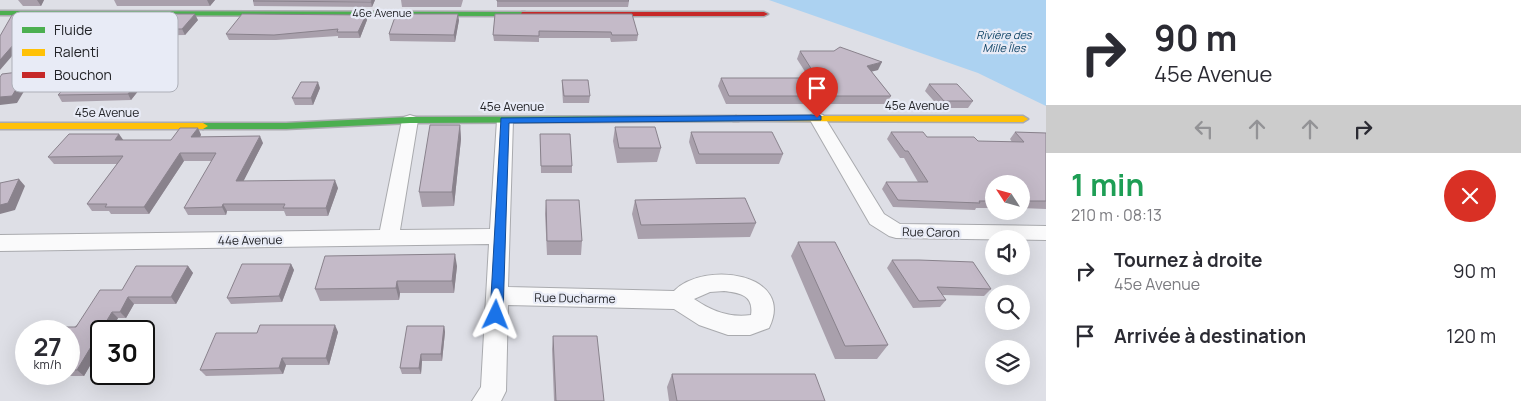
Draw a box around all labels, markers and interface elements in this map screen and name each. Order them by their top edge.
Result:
street label: 46e Avenue [352,5,412,20]
legend [12,12,178,92]
text: 90 m [1154,14,1237,62]
text: Fluide [54,20,92,39]
icon: right [1071,20,1136,85]
water label: Rivière des Mille Îles [976,27,1033,55]
text: Ralenti [54,42,99,61]
text: 45e Avenue [1154,59,1272,89]
text: Bouchon [54,65,112,84]
pin [796,67,838,118]
icon: arrive [803,74,831,102]
street label: 45e Avenue [885,97,949,114]
street label: 45e Avenue [480,98,544,115]
street label: 45e Avenue [75,104,139,121]
icon: left [1190,115,1218,143]
icon: ahead [1243,115,1271,143]
icon: ahead [1296,115,1324,143]
icon: right [1349,115,1377,143]
text: 1 min [1071,164,1144,205]
button: close [1444,170,1496,222]
north arrow [985,175,1030,220]
map controls [985,175,1030,385]
text: 210 m · 08:13 [1071,204,1162,226]
street label: Rue Caron [902,223,960,241]
button: sound [985,230,1030,275]
street label: 44e Avenue [217,231,283,249]
text: Tournez à droite [1114,247,1262,273]
icon: right [1071,257,1099,285]
text: 90 m [1453,258,1496,284]
text: 45e Avenue [1114,273,1200,295]
button: search [985,285,1030,330]
position arrow [469,288,521,340]
street label: Rue Ducharme [534,289,616,307]
speed limit sign: 30 [90,320,155,385]
icon: arrive [1071,322,1099,350]
text: Arrivée à destination [1114,323,1306,349]
text: 120 m [1446,323,1496,349]
text: 27 [33,329,62,364]
button: layers [985,340,1030,385]
text: km/h [34,356,61,373]

